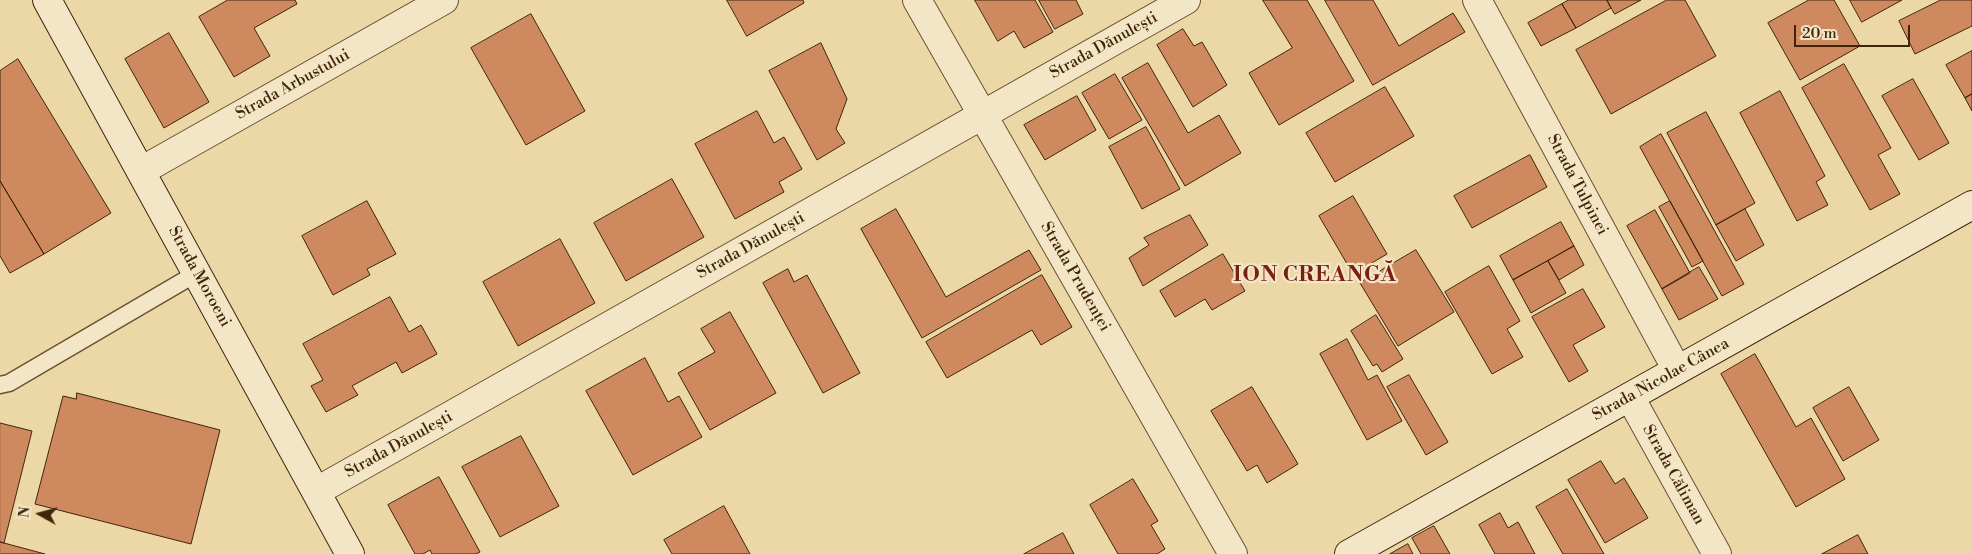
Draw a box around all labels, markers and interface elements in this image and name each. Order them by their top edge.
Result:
street label: Strada Dănulești [1047,8,1161,84]
scale bar [1797,15,1913,47]
text: 20 m [1802,24,1837,43]
street label: Strada Arbustului [233,46,353,124]
street label: Strada Tulpinei [1542,131,1612,239]
street label: Strada Dănulești [694,208,808,284]
street label: Strada Prudenței [1036,219,1114,335]
street label: Strada Moroeni [163,223,235,331]
district label: ION CREANGĂ [1232,263,1398,289]
street label: Strada Nicolae Cânea [1589,334,1733,426]
street label: Strada Dănulești [342,407,456,483]
street label: Strada Căliman [1638,422,1708,528]
north arrow [15,489,65,539]
text: N [16,506,35,519]

